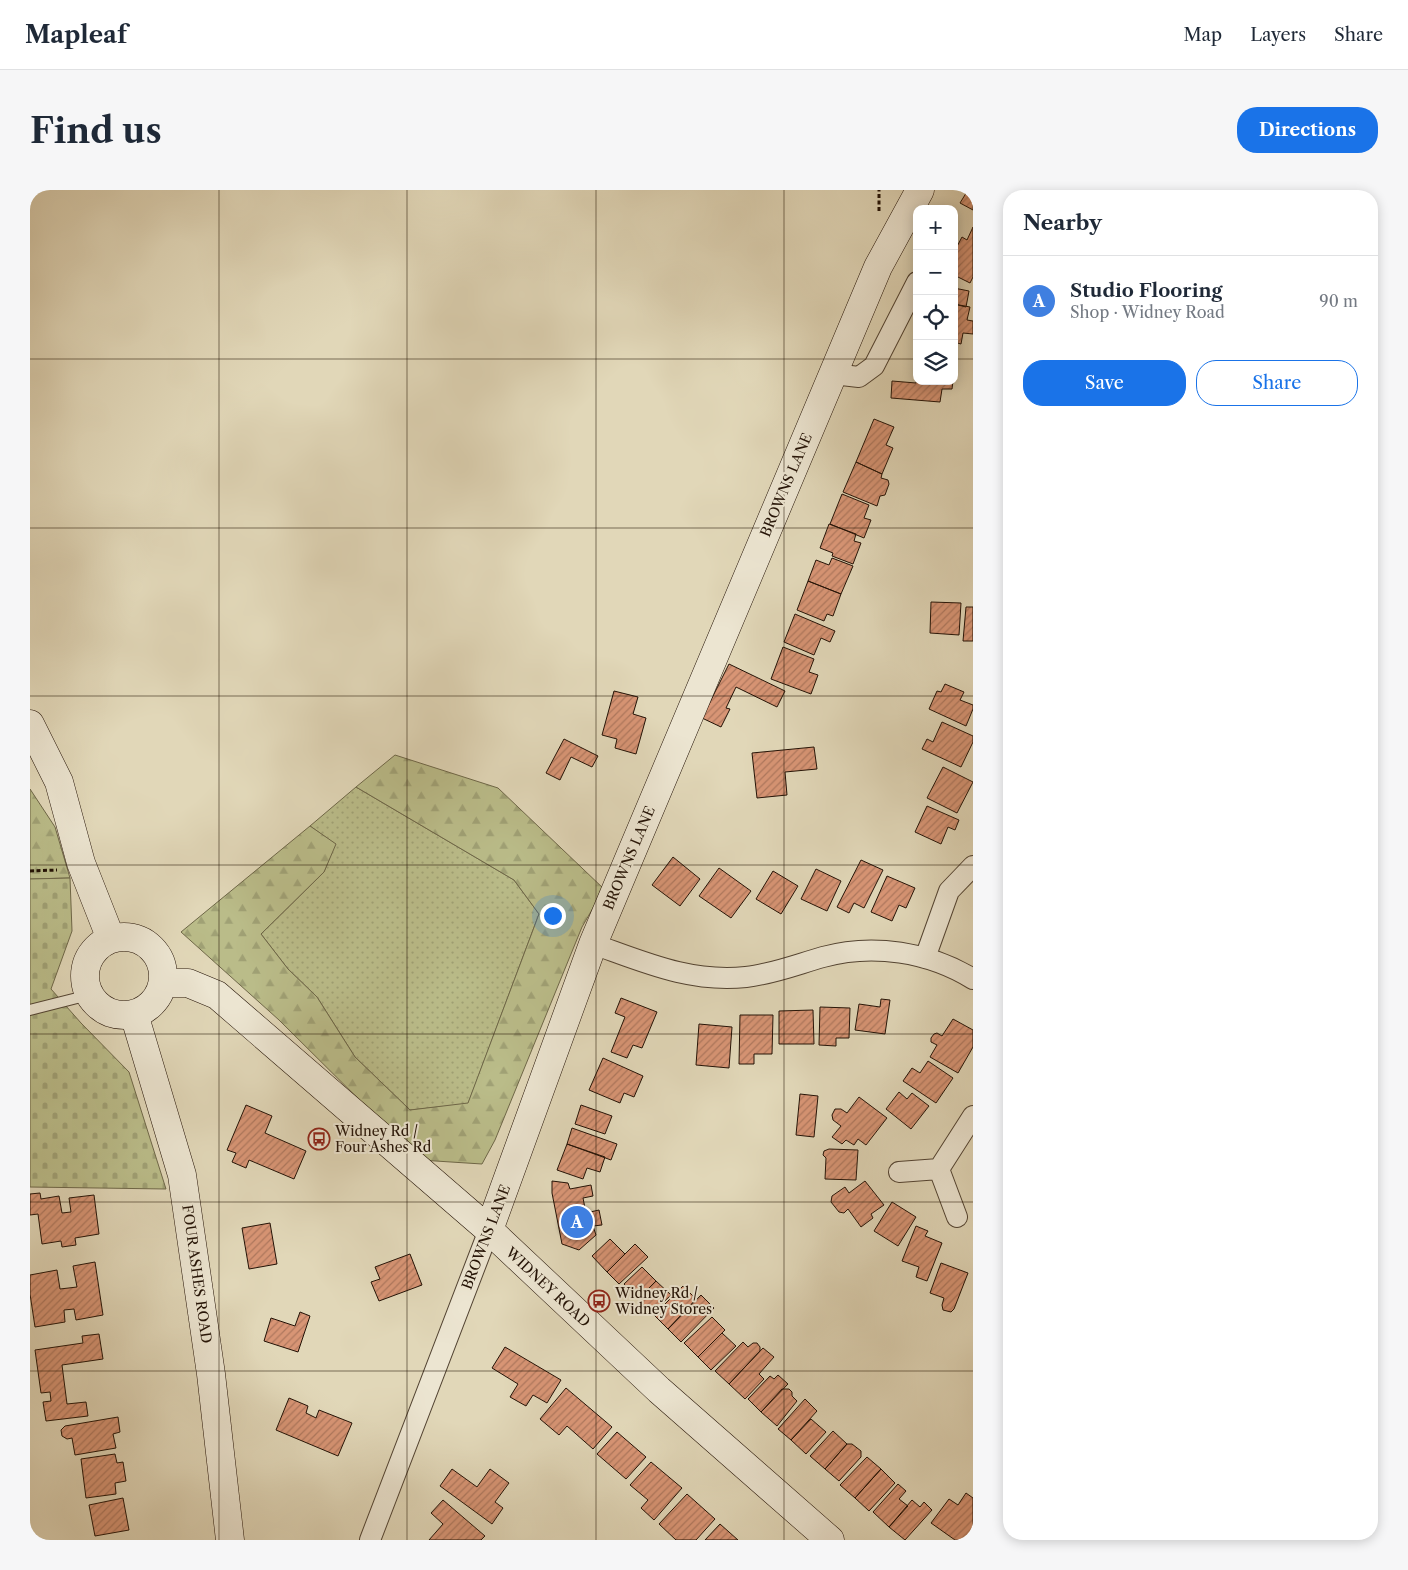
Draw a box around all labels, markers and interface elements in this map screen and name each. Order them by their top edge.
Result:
text: Mapleaf [25,20,127,49]
text: Map [1184,24,1222,46]
text: Layers [1250,24,1306,46]
text: Share [1334,24,1383,46]
button: Directions [1237,107,1378,153]
text: Find us [30,109,162,152]
map controls [913,205,958,385]
button: + [913,205,958,250]
text: Nearby [1023,210,1102,235]
button: − [913,250,958,295]
text: Studio Flooring [1070,279,1222,302]
text: A [1033,291,1045,311]
text: 90 m [1319,291,1358,311]
button: locate [913,295,958,340]
text: Shop · Widney Road [1070,302,1225,322]
button: layers [913,340,958,385]
button: Save [1023,360,1186,406]
button: Share [1196,360,1358,406]
street label: BROWNS LANE [756,430,816,540]
street label: BROWNS LANE [599,803,659,913]
your location [540,903,566,929]
place label: Widney Rd / Four Ashes Rd [334,1122,432,1156]
bus stop icon: Widney Rd / Four Ashes Rd [307,1127,331,1151]
street label: BROWNS LANE [458,1182,514,1292]
pin: A [561,1203,593,1241]
street label: FOUR ASHES ROAD [178,1204,216,1344]
street label: WIDNEY ROAD [501,1243,594,1331]
place label: Widney Rd / Widney Stores [614,1284,712,1318]
bus stop icon: Widney Rd / Widney Stores [587,1289,611,1313]

